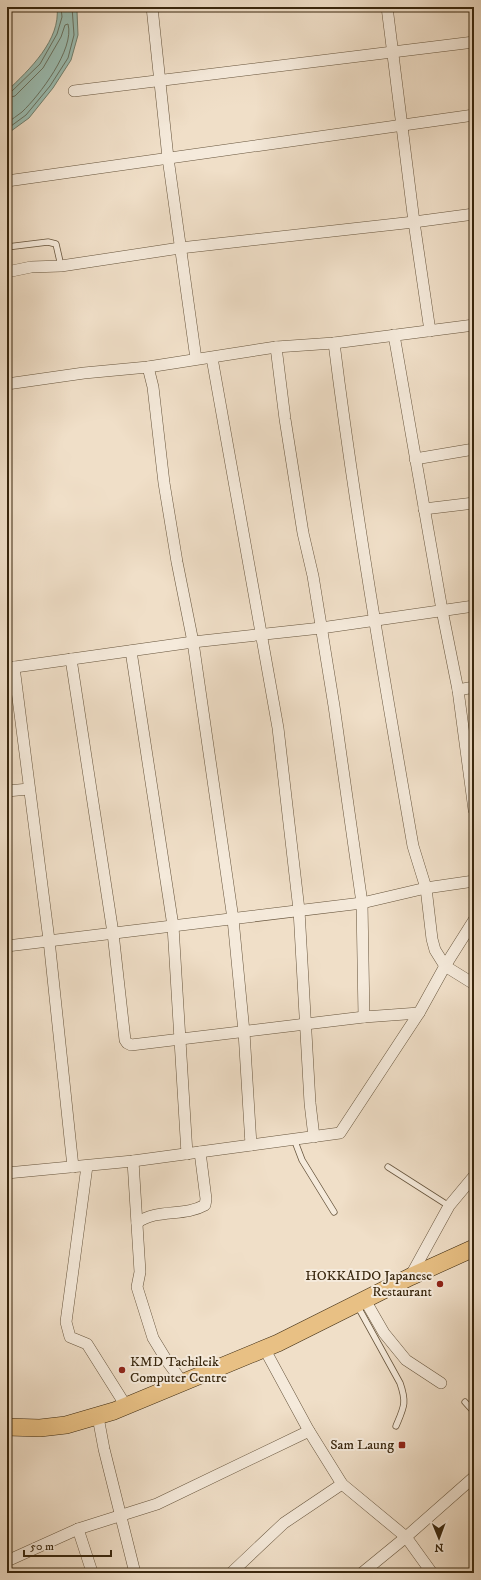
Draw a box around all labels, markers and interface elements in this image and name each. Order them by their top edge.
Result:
place label: HOKKAIDO Japanese Restaurant [305,1267,433,1301]
marker: HOKKAIDO Japanese Restaurant [435,1279,445,1289]
place label: KMD Tachileik Computer Centre [130,1353,227,1387]
marker: KMD Tachileik Computer Centre [117,1365,127,1375]
place label: Sam Laung [330,1436,394,1454]
marker: Sam Laung [397,1440,407,1450]
north arrow [419,1518,459,1558]
scale bar [24,1532,111,1558]
text: 50 m [30,1539,54,1554]
text: N [435,1540,444,1554]

